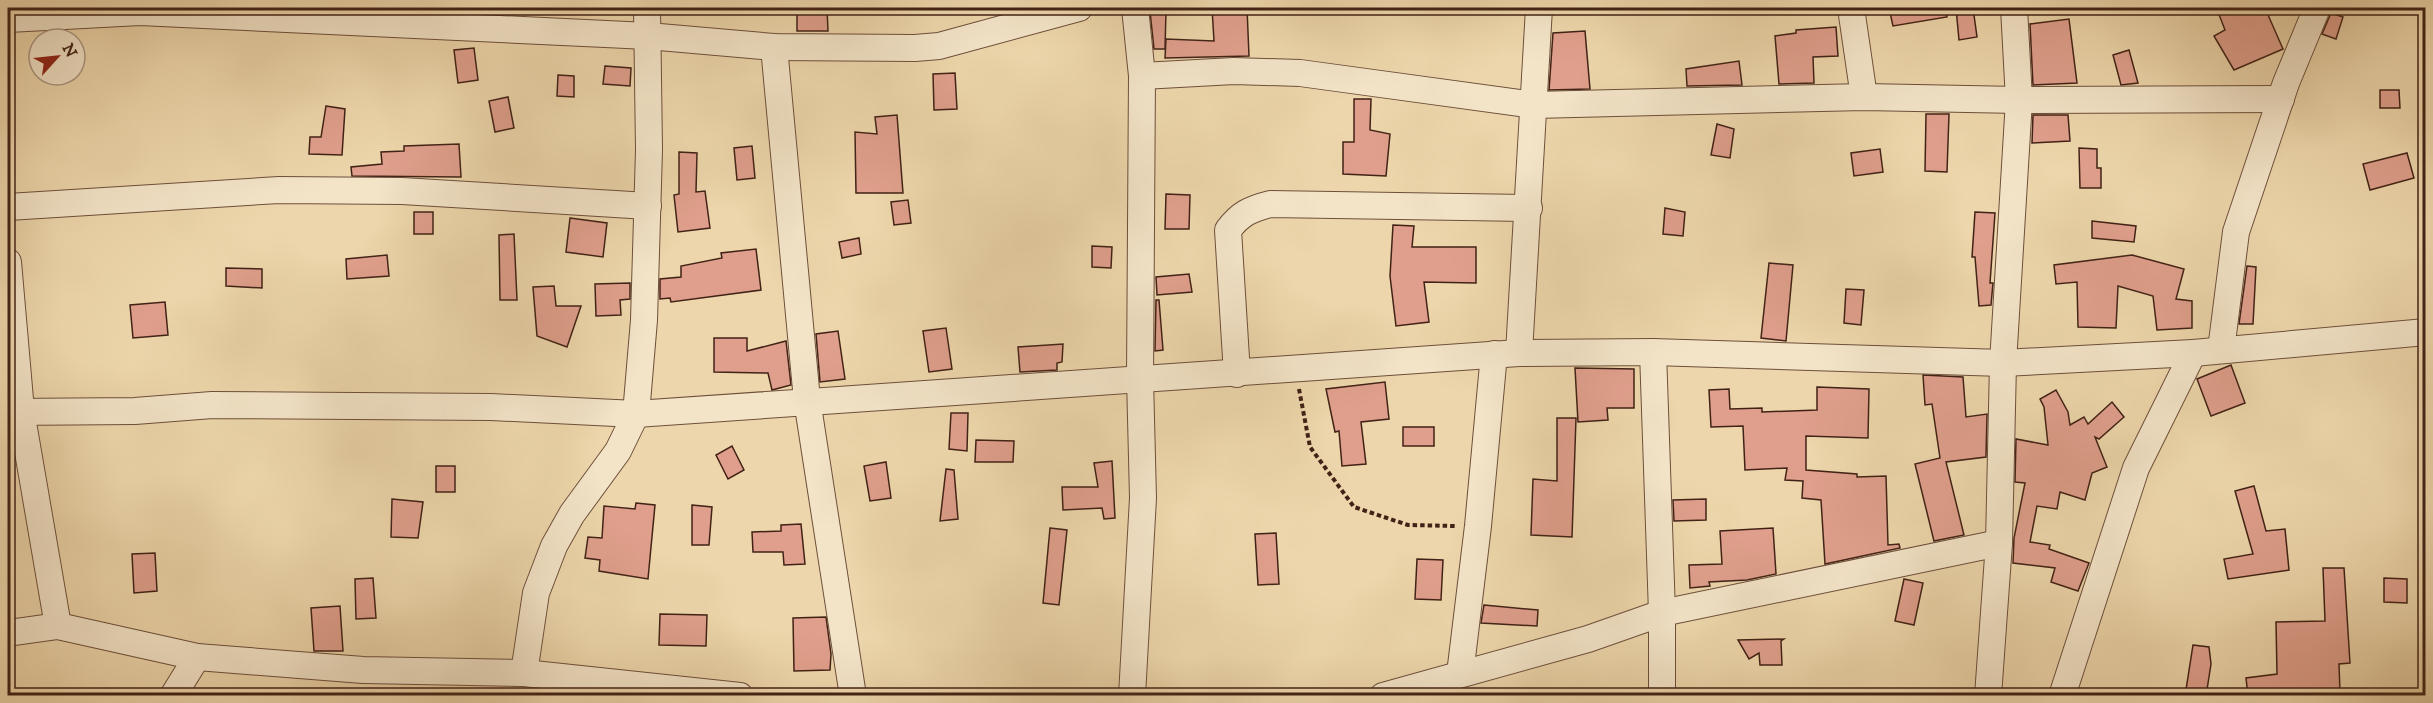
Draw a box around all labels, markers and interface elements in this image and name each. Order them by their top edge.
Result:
north arrow [27,27,87,87]
text: N [58,40,81,61]

